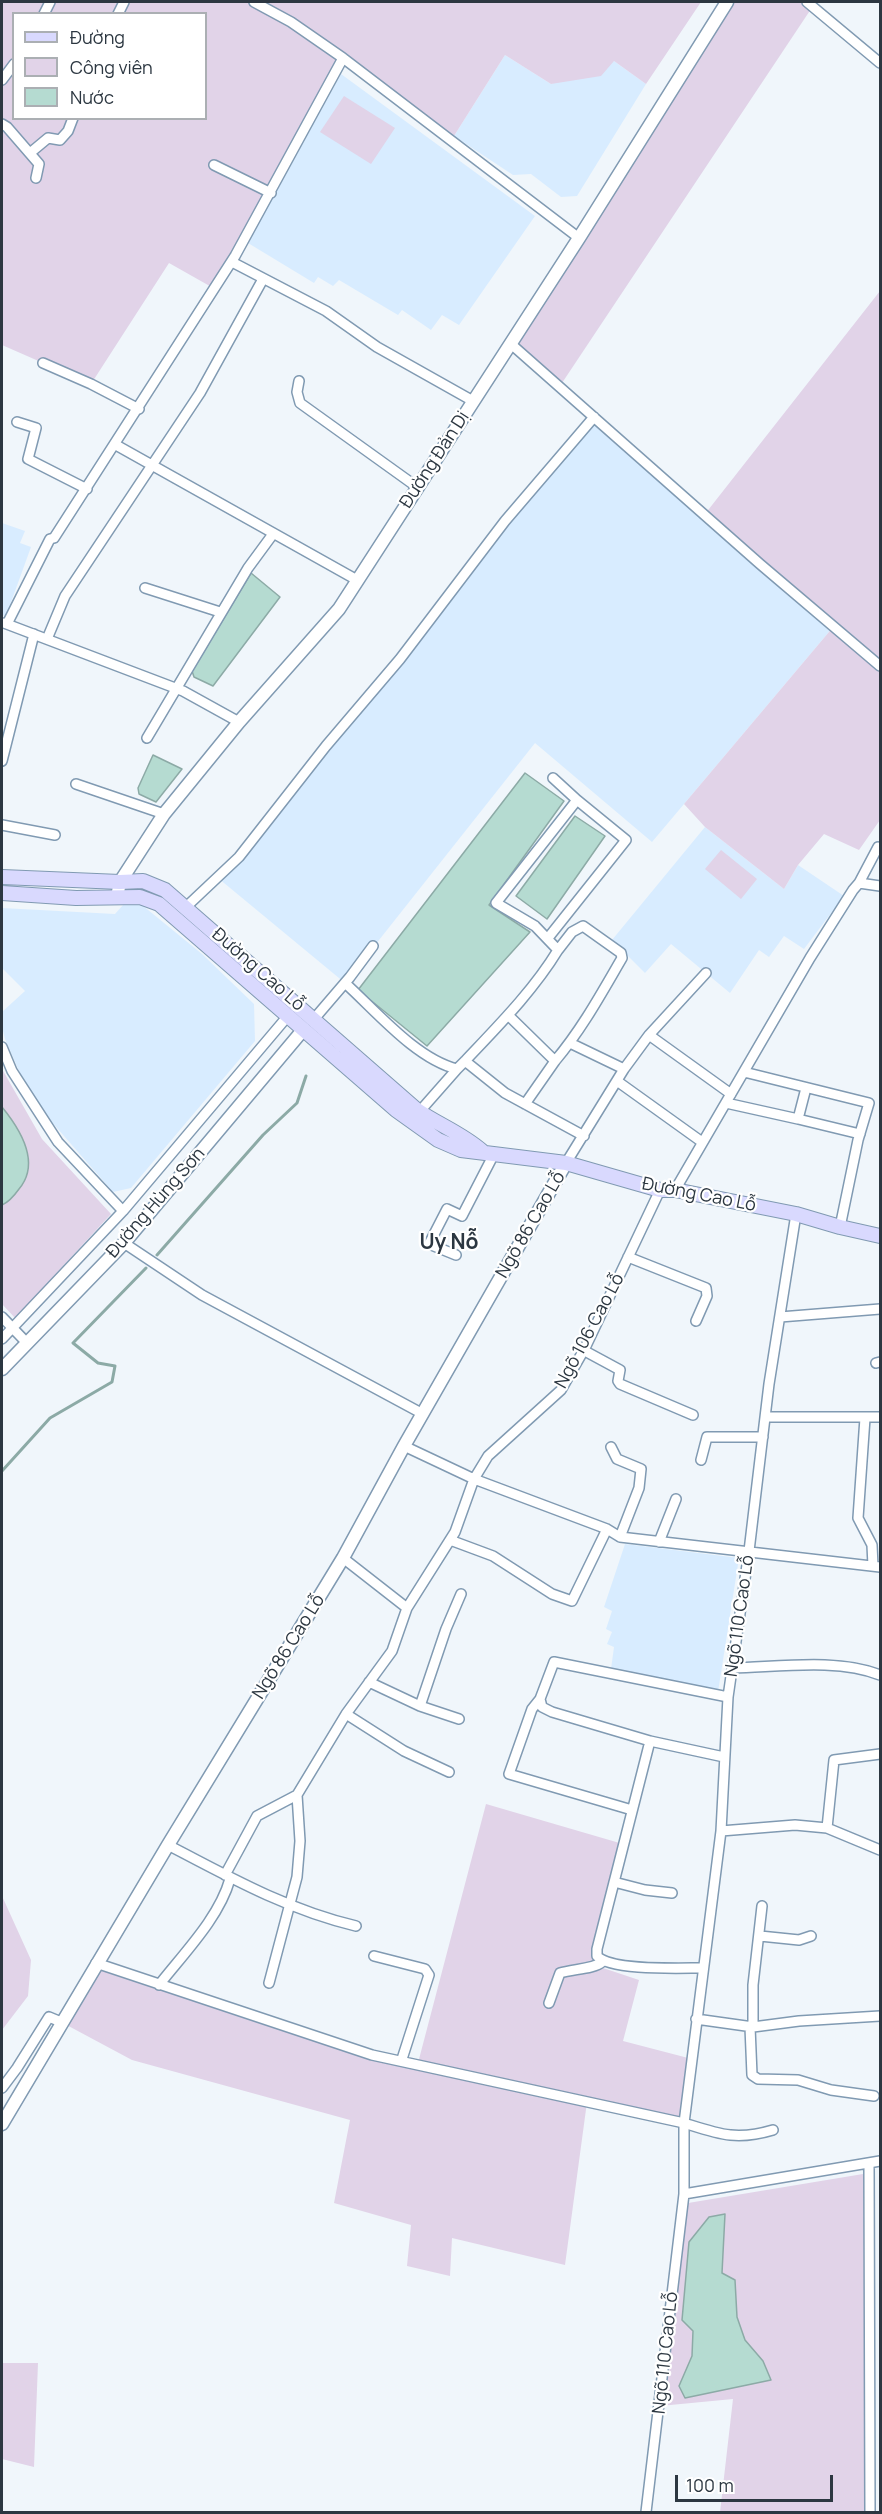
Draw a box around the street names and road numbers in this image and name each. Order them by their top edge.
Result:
street label: Đường Đản Dị [396,408,474,512]
street label: Đường Cao Lỗ [207,924,309,1016]
street label: Đường Hùng Sơn [102,1143,210,1263]
street label: Ngõ 86 Cao Lỗ [492,1168,570,1282]
street label: Đường Cao Lỗ [640,1173,758,1217]
street label: Ngõ 106 Cao Lỗ [551,1270,629,1392]
street label: Ngõ 110 Cao Lỗ [721,1554,759,1678]
street label: Ngõ 86 Cao Lỗ [248,1591,330,1703]
street label: Ngõ 110 Cao Lỗ [649,2291,683,2415]

